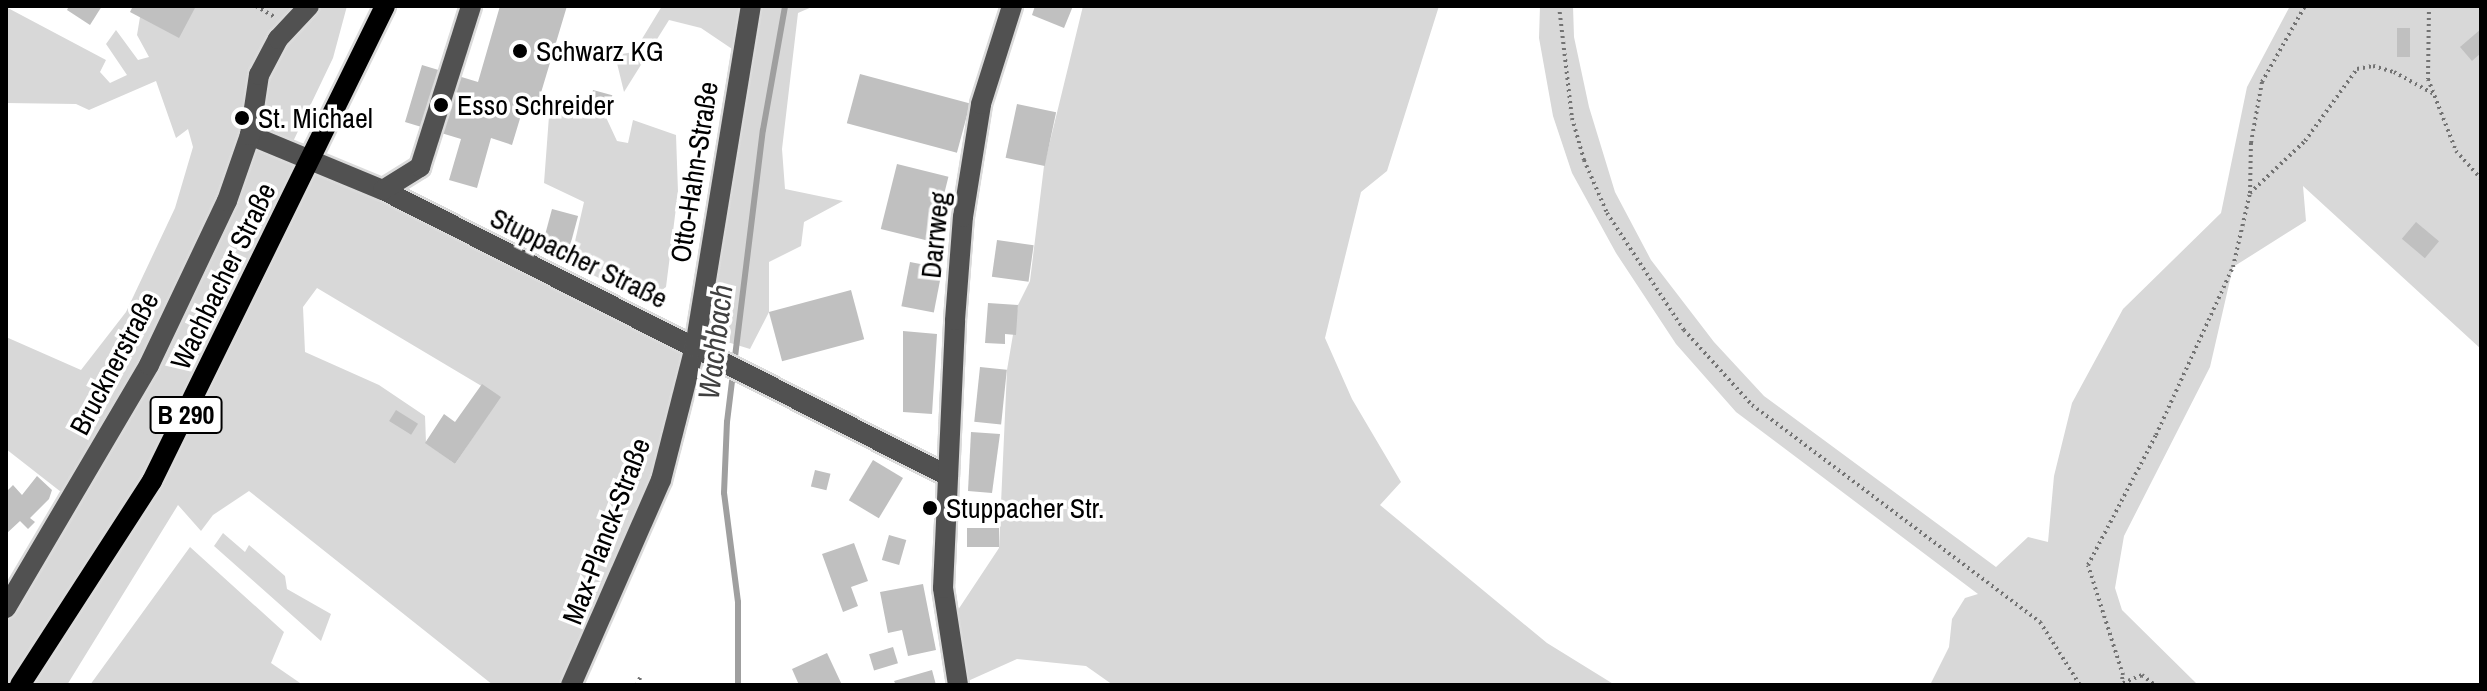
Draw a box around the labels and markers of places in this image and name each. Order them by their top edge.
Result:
place label: Schwarz KG [536,34,664,68]
marker: Schwarz KG [511,42,529,60]
place label: Esso Schreider [457,88,614,122]
marker: Esso Schreider [432,96,450,114]
place label: St. Michael [258,101,373,135]
marker: St. Michael [233,109,251,127]
place label: Stuppacher Str. [946,491,1104,525]
marker: Stuppacher Str. [921,499,939,517]

